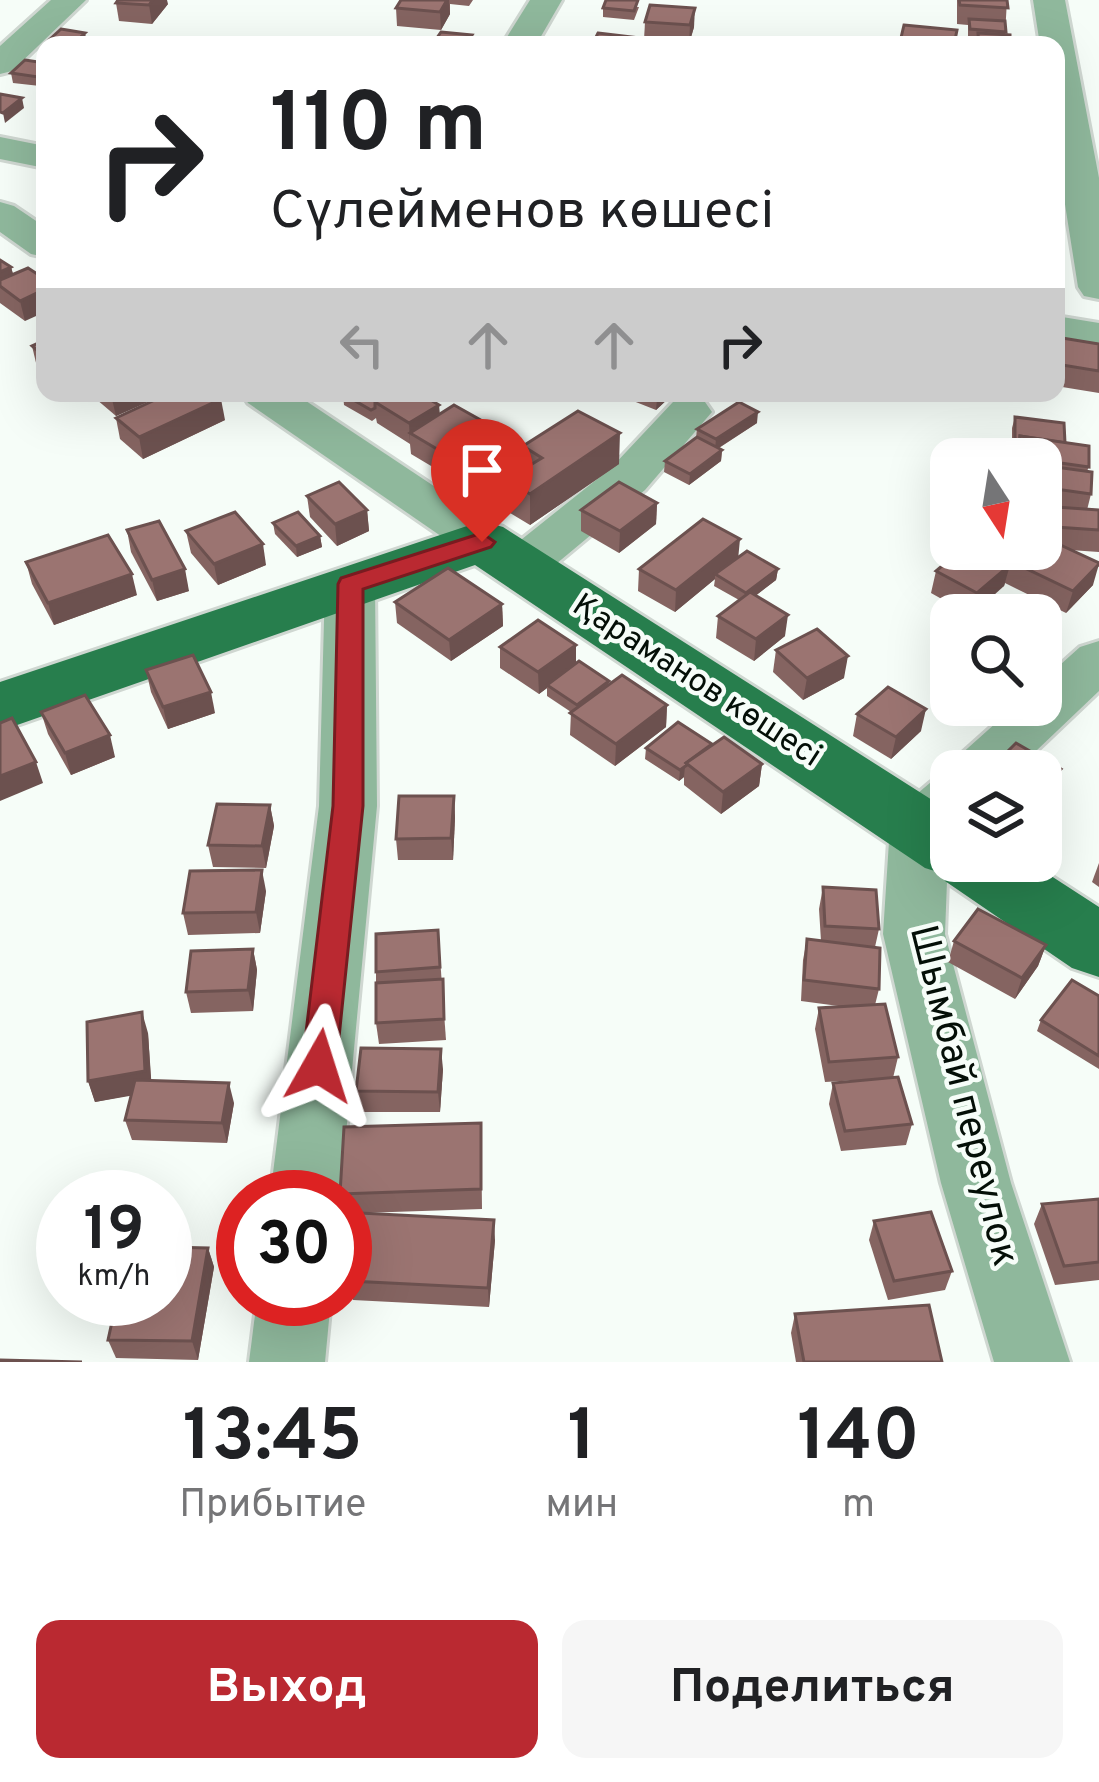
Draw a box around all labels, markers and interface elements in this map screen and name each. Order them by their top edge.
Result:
text: 110 m [270,75,487,181]
icon: right [72,84,228,240]
text: Сүлейменов көшесі [270,179,774,248]
icon: left [329,312,395,378]
icon: ahead [455,312,521,378]
icon: ahead [581,312,647,378]
icon: right [707,312,773,378]
pin [431,419,533,542]
icon: arrive [449,437,515,503]
north arrow [930,438,1062,570]
map controls [930,438,1062,882]
street label: Қараманов көшесі [563,586,829,778]
button: search [930,594,1062,726]
button: layers [930,750,1062,882]
street label: Шымбай переулок [896,920,1028,1272]
position arrow [256,1003,382,1129]
speed limit sign: 30 [216,1170,372,1326]
text: 19 [84,1195,144,1271]
text: km/h [78,1259,150,1296]
text: 13:45 [183,1394,363,1486]
text: 1 [567,1394,596,1486]
text: 140 [797,1394,920,1486]
text: Прибытие [179,1482,366,1531]
text: мин [545,1482,618,1531]
text: m [842,1482,875,1531]
button: Выход [36,1620,538,1758]
button: Поделиться [562,1620,1063,1758]

